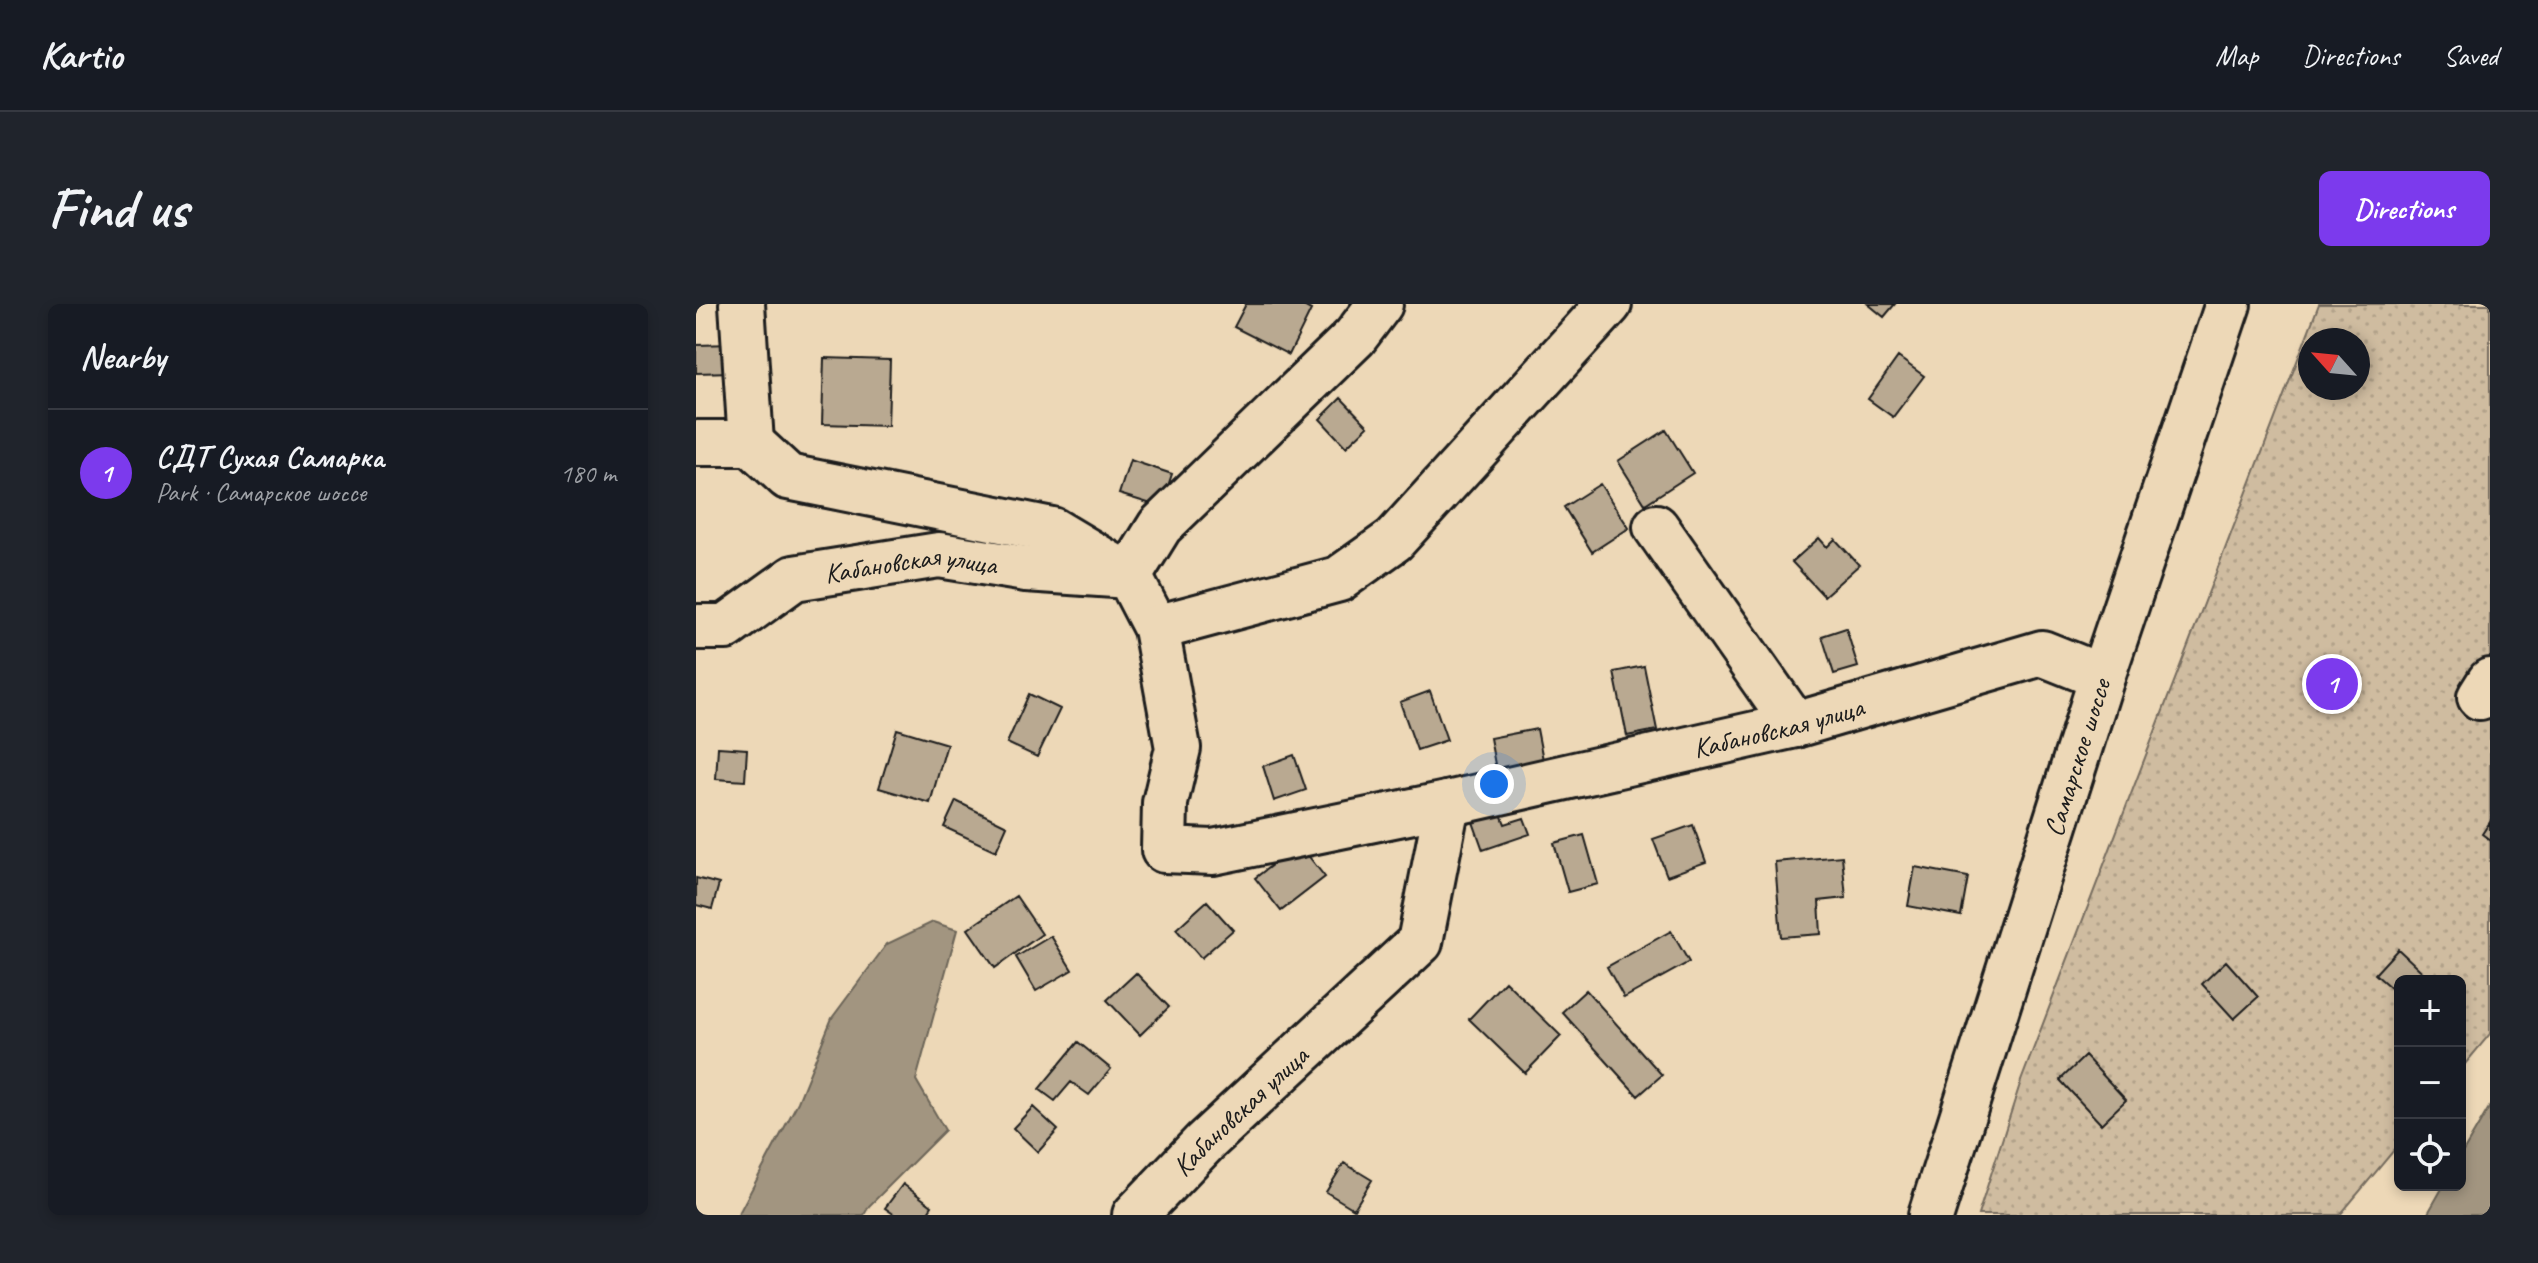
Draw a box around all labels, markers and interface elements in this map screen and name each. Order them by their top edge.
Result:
text: Kartio [40,32,122,79]
text: Map [2215,38,2258,73]
text: Directions [2302,38,2400,73]
text: Saved [2444,38,2498,73]
button: Directions [2319,171,2490,246]
text: Find us [48,173,188,244]
north arrow [2298,328,2370,400]
text: Nearby [80,335,166,378]
text: СДТ Сухая Самарка [156,438,384,476]
text: 1 [100,457,112,490]
text: 180 m [560,457,616,490]
text: Park · Самарское шоссе [156,476,366,509]
street label: Кабановская улица [822,537,1001,590]
pin: 1 [2306,654,2358,714]
street label: Самарское шоссе [2035,673,2118,841]
street label: Кабановская улица [1690,688,1869,765]
your location [1474,764,1514,804]
map controls [2394,975,2466,1191]
button: + [2394,975,2466,1047]
street label: Кабановская улица [1164,1037,1316,1183]
button: − [2394,1047,2466,1119]
button: locate [2394,1119,2466,1191]

